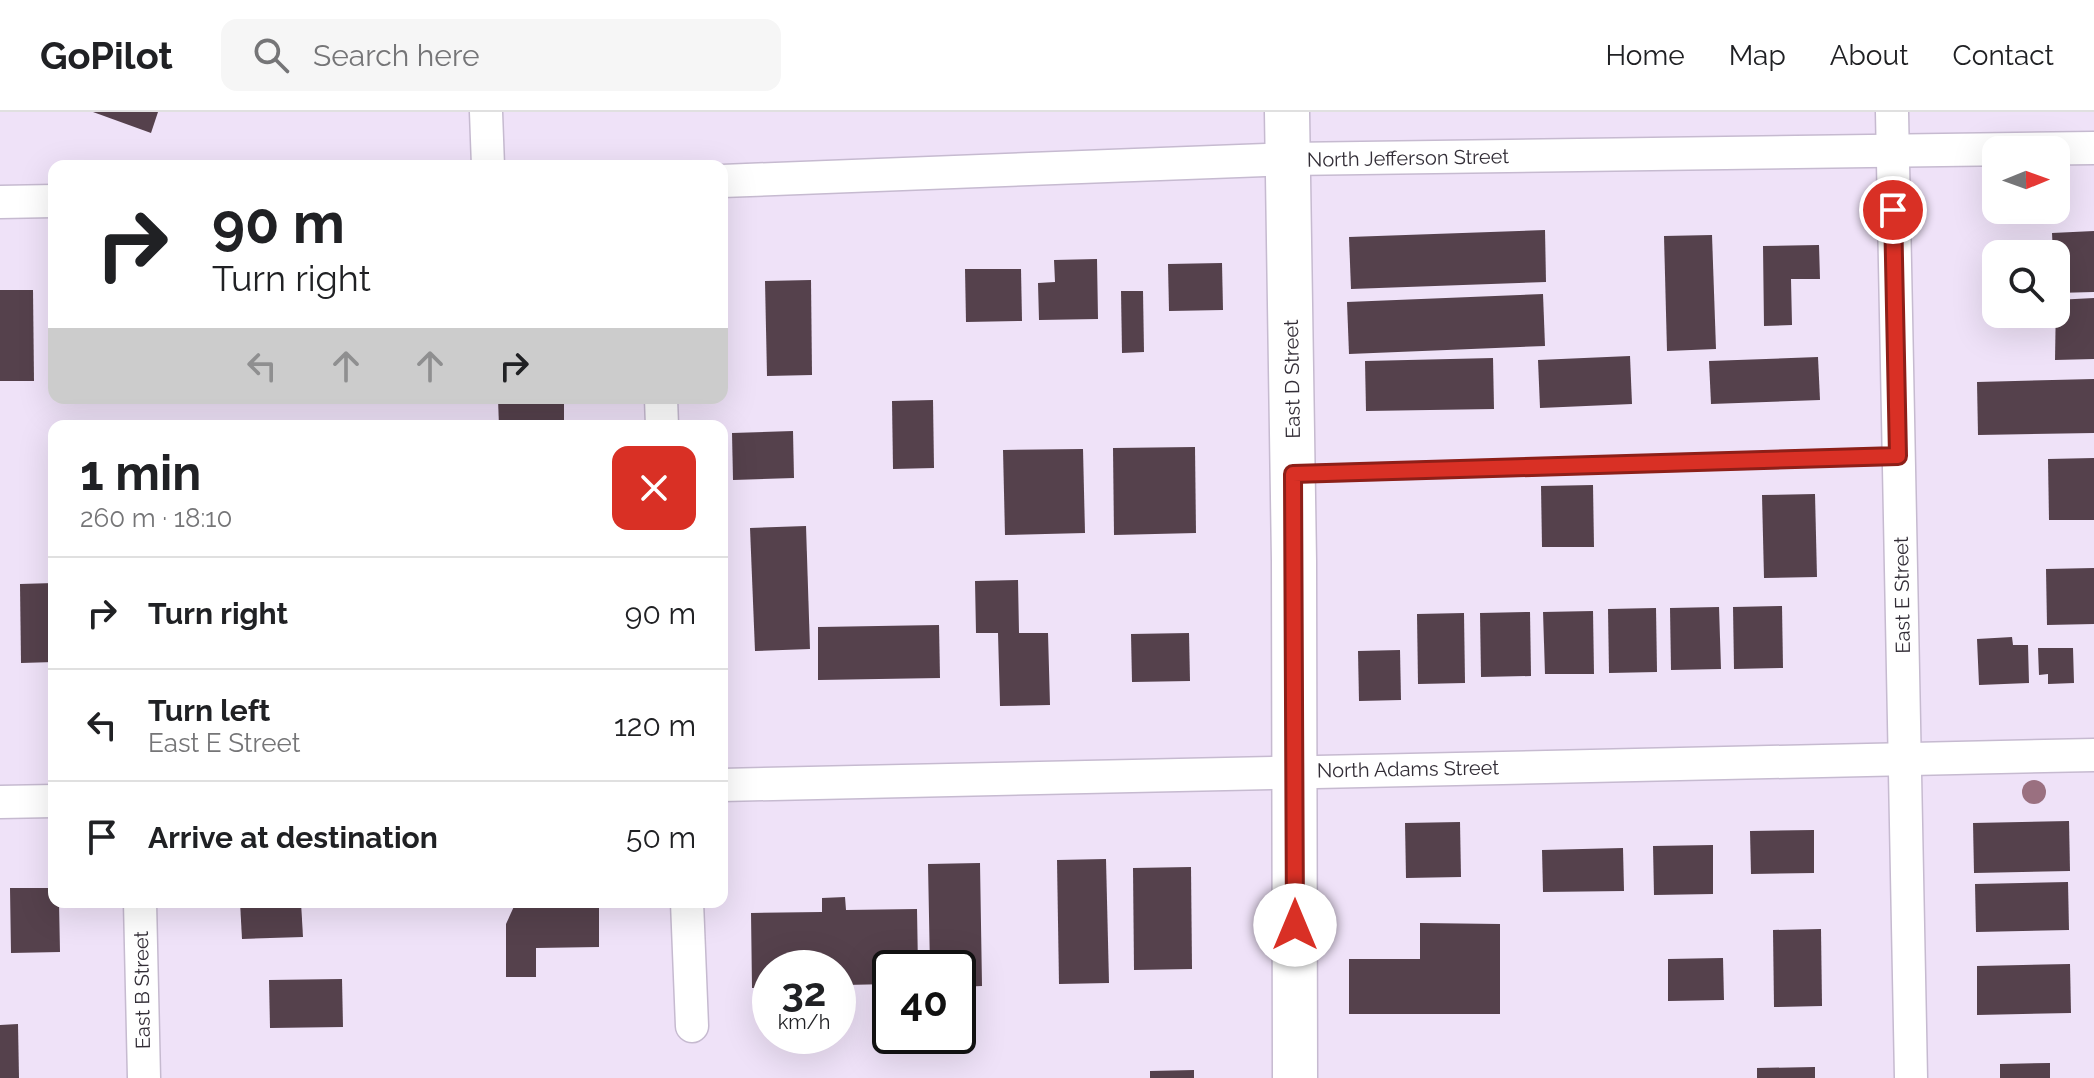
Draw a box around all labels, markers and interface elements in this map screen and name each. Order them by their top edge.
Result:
search box [221,19,781,91]
text: GoPilot [40,33,173,78]
icon: search [249,33,293,77]
text: Search here [313,38,480,73]
text: Home [1605,39,1685,72]
text: Map [1729,39,1786,72]
text: About [1830,39,1909,72]
text: Contact [1953,39,2054,72]
north arrow [1982,136,2070,224]
map controls [1982,136,2070,328]
street label: North Jefferson Street [1307,144,1510,172]
pin [1859,176,1927,244]
icon: arrive [1871,188,1915,232]
text: 90 m [212,190,345,256]
icon: right [80,192,184,296]
button: search [1982,240,2070,328]
text: Turn right [212,257,371,299]
street label: East D Street [1279,319,1305,439]
icon: left [240,344,284,388]
icon: ahead [324,344,368,388]
icon: ahead [408,344,452,388]
icon: right [492,344,536,388]
text: 1 min [80,445,201,501]
button: close [612,446,696,530]
text: 260 m · 18:10 [80,503,232,533]
street label: East E Street [1889,536,1915,654]
icon: right [80,591,124,635]
text: Turn right [148,596,288,631]
text: 90 m [625,596,696,631]
text: Turn left [148,693,270,728]
icon: left [80,703,124,747]
text: 120 m [614,708,696,743]
text: East E Street [148,728,300,758]
street label: North Adams Street [1317,755,1500,783]
icon: arrive [80,815,124,859]
text: Arrive at destination [148,820,438,855]
text: 50 m [626,820,696,855]
position arrow [1253,883,1337,967]
street label: East B Street [129,930,155,1049]
speed limit sign: 40 [872,950,976,1054]
text: 32 [782,968,826,1015]
text: km/h [778,1010,830,1034]

